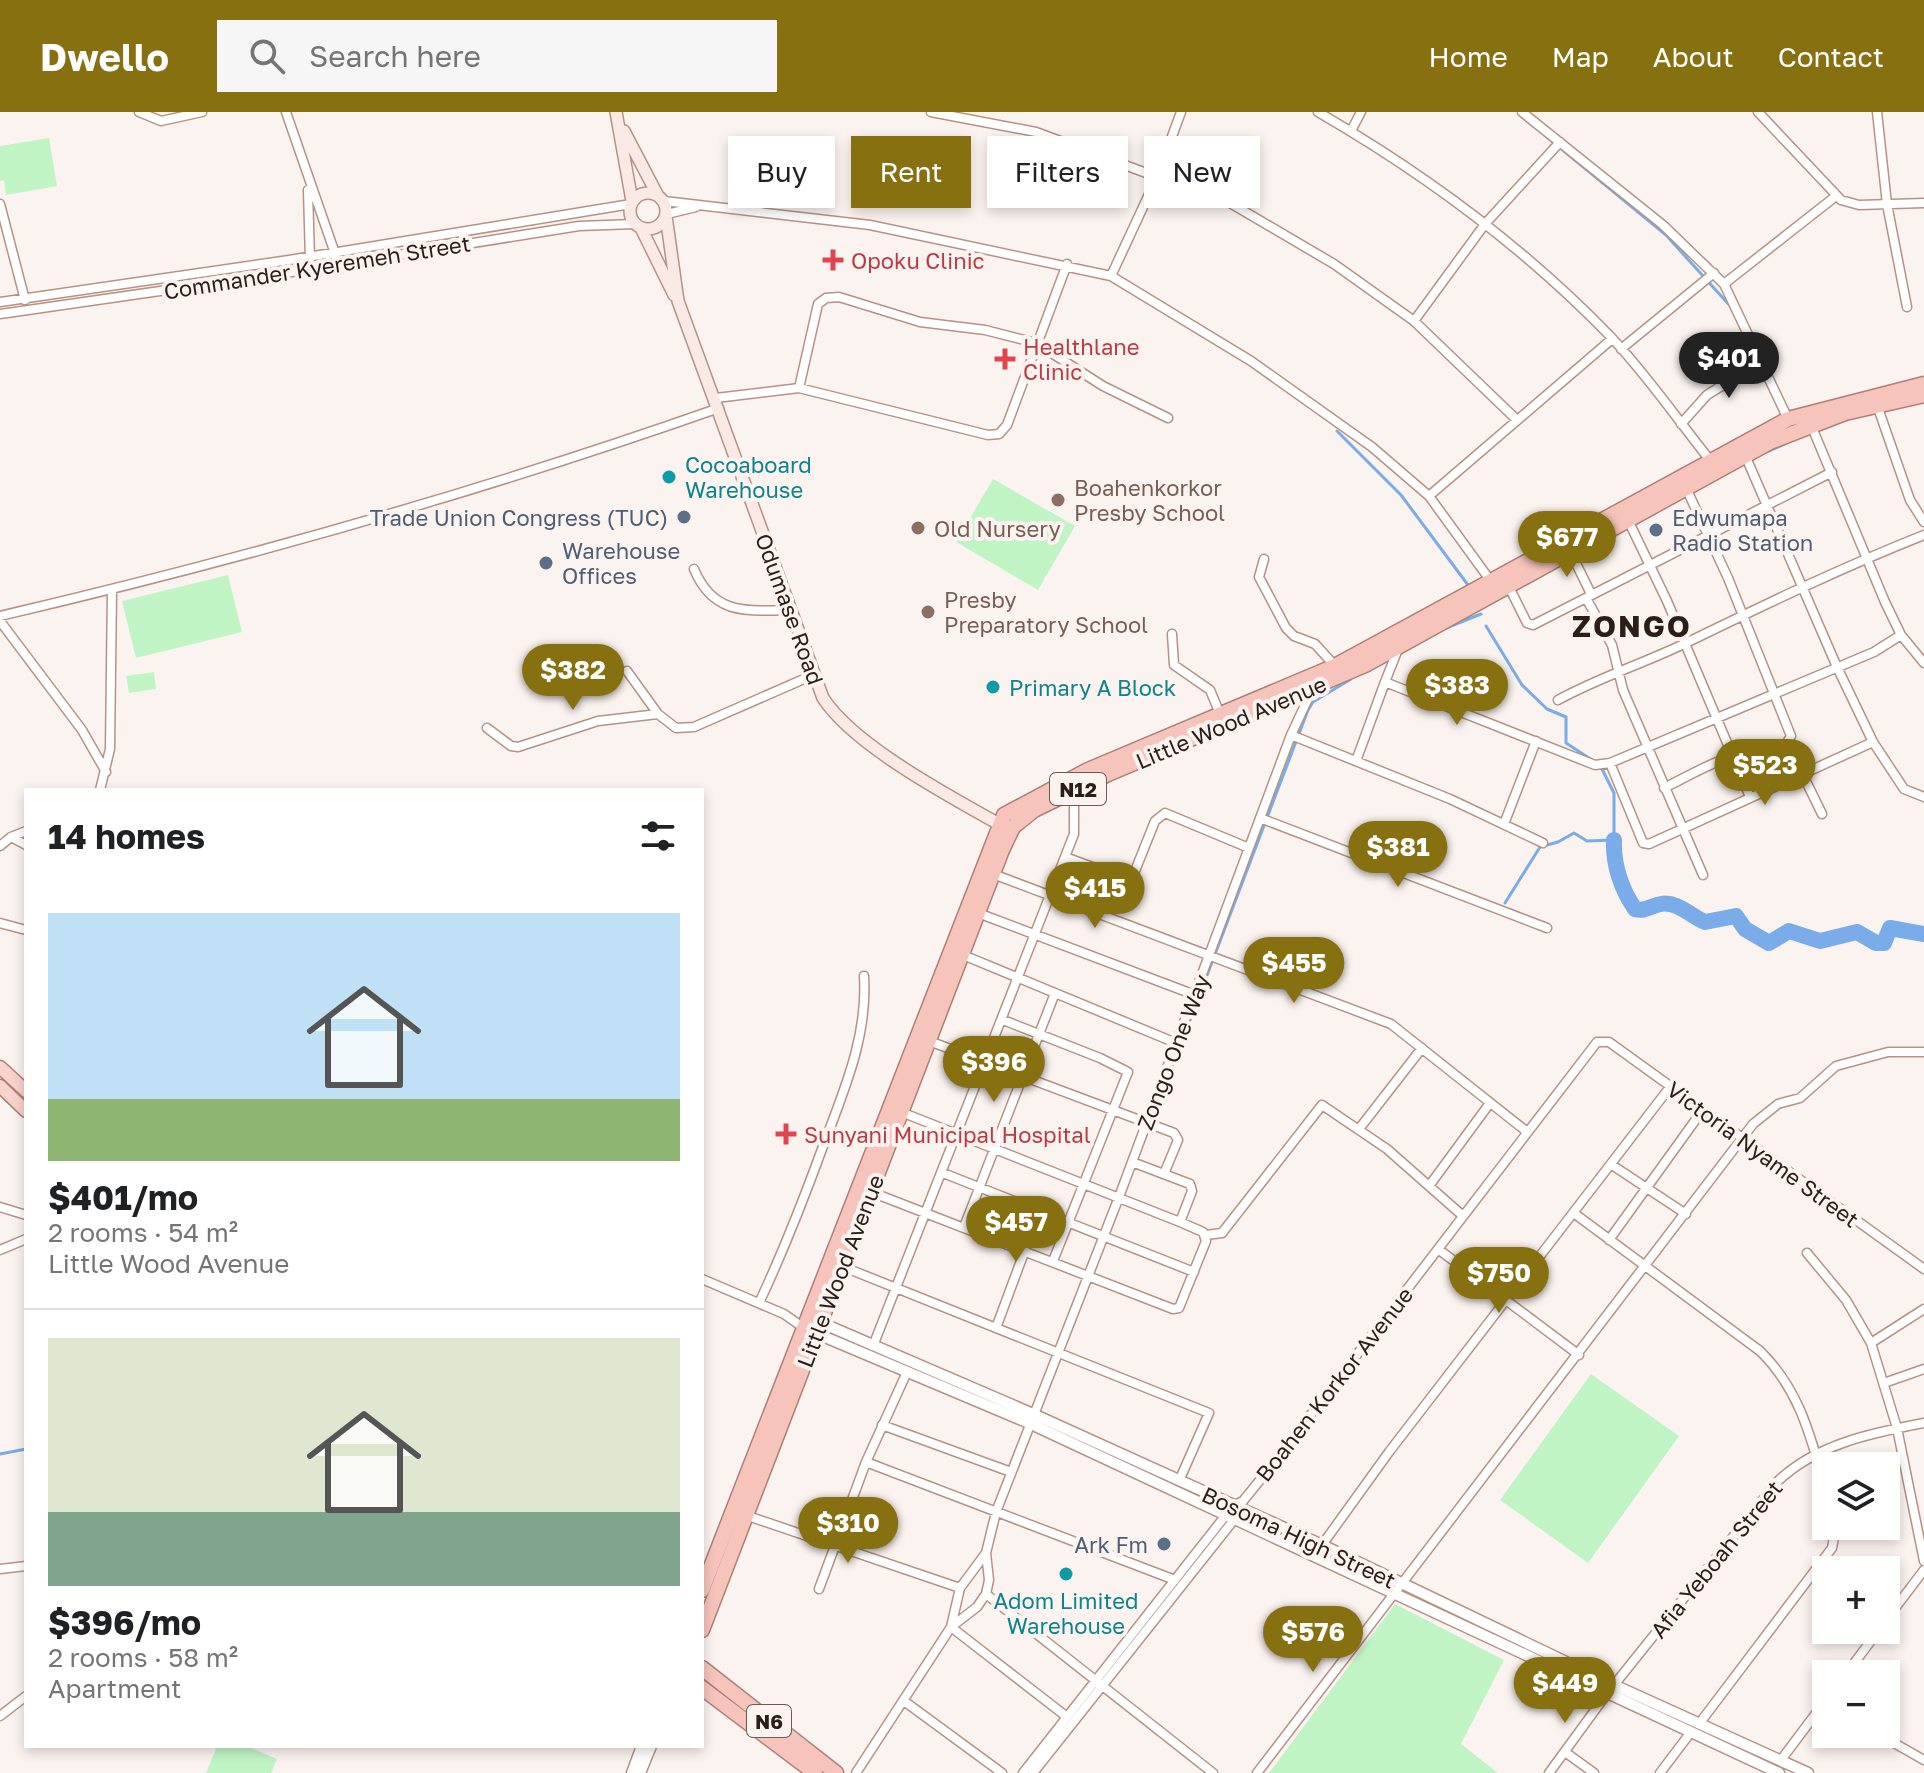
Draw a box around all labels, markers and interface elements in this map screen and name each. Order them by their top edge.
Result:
search box [217,20,777,92]
text: Dwello [40,34,169,79]
icon: search [245,34,289,78]
text: Search here [309,38,481,74]
text: Home [1429,40,1508,73]
text: Map [1552,40,1609,73]
text: About [1653,40,1734,73]
text: Contact [1778,40,1884,73]
chip: Buy [728,136,835,208]
chip: Rent [851,136,971,208]
chip: Filters [987,136,1128,208]
chip: New [1144,136,1260,208]
street label: Commander Kyeremeh Street [162,229,472,305]
place label: Opoku Clinic [851,247,985,274]
marker: Opoku Clinic [822,249,844,271]
pin: $401 [1682,332,1776,400]
place label: Healthlane Clinic [1023,333,1140,385]
text: $401 [1697,342,1761,373]
marker: Healthlane Clinic [994,348,1016,370]
place label: Cocoaboard Warehouse [685,451,812,503]
marker: Cocoaboard Warehouse [660,468,678,486]
place label: Boahenkorkor Presby School [1074,474,1225,526]
marker: Boahenkorkor Presby School [1049,491,1067,509]
place label: Trade Union Congress (TUC) [370,504,668,531]
place label: Edwumapa Radio Station [1672,504,1813,556]
marker: Trade Union Congress (TUC) [675,508,693,526]
pin: $677 [1520,511,1614,579]
place label: Old Nursery [934,515,1061,542]
marker: Old Nursery [909,519,927,537]
text: $677 [1536,521,1598,552]
marker: Edwumapa Radio Station [1647,521,1665,539]
street label: Odumase Road [750,530,830,688]
place label: Warehouse Offices [562,537,680,589]
marker: Warehouse Offices [537,554,555,572]
place label: Presby Preparatory School [944,586,1148,638]
marker: Presby Preparatory School [919,603,937,621]
district label: ZONGO [1572,608,1692,644]
pin: $382 [526,644,620,712]
text: $382 [540,654,606,685]
pin: $383 [1410,659,1504,727]
text: $383 [1424,669,1490,700]
street label: Little Wood Avenue [1132,670,1330,774]
place label: Primary A Block [1009,674,1176,701]
marker: Primary A Block [984,678,1002,696]
pin: $523 [1718,739,1812,807]
text: $523 [1732,749,1798,780]
road number: N12 [1050,773,1106,805]
icon: filters [636,814,680,858]
text: 14 homes [48,816,205,856]
pin: $381 [1351,821,1445,889]
text: $381 [1366,831,1430,862]
pin: $415 [1048,862,1142,930]
text: $415 [1064,872,1126,903]
pin: $455 [1247,937,1341,1005]
text: $455 [1261,947,1327,978]
icon: home [292,965,436,1109]
street label: Zongo One Way [1131,970,1215,1134]
pin: $396 [947,1036,1041,1104]
text: $396 [961,1046,1027,1077]
street label: Victoria Nyame Street [1662,1075,1864,1233]
place label: Sunyani Municipal Hospital [804,1121,1091,1148]
marker: Sunyani Municipal Hospital [775,1123,797,1145]
street label: Little Wood Avenue [791,1171,889,1371]
text: $401/mo [48,1177,198,1217]
pin: $457 [969,1196,1063,1264]
text: $457 [984,1206,1048,1237]
text: 2 rooms · 54 m² [48,1217,238,1248]
pin: $750 [1452,1247,1546,1315]
text: Little Wood Avenue [48,1248,289,1279]
text: $750 [1467,1257,1531,1288]
street label: Boahen Korkor Avenue [1250,1281,1418,1487]
icon: home [292,1390,436,1534]
map controls [1812,1452,1900,1748]
button: layers [1812,1452,1900,1540]
street label: Afia Yeboah Street [1644,1475,1788,1643]
street label: Bosoma High Street [1198,1480,1400,1594]
pin: $310 [801,1497,895,1565]
text: $310 [816,1507,880,1538]
place label: Ark Fm [1074,1531,1148,1558]
marker: Ark Fm [1155,1535,1173,1553]
button: + [1812,1556,1900,1644]
marker: Adom Limited Warehouse [1057,1565,1075,1583]
place label: Adom Limited Warehouse [993,1587,1139,1639]
text: $396/mo [48,1602,201,1642]
pin: $576 [1266,1606,1360,1674]
text: $576 [1281,1616,1345,1647]
text: 2 rooms · 58 m² [48,1642,238,1673]
pin: $449 [1518,1657,1612,1725]
button: − [1812,1660,1900,1748]
text: $449 [1532,1667,1598,1698]
text: Apartment [48,1673,181,1704]
road number: N6 [747,1705,791,1737]

